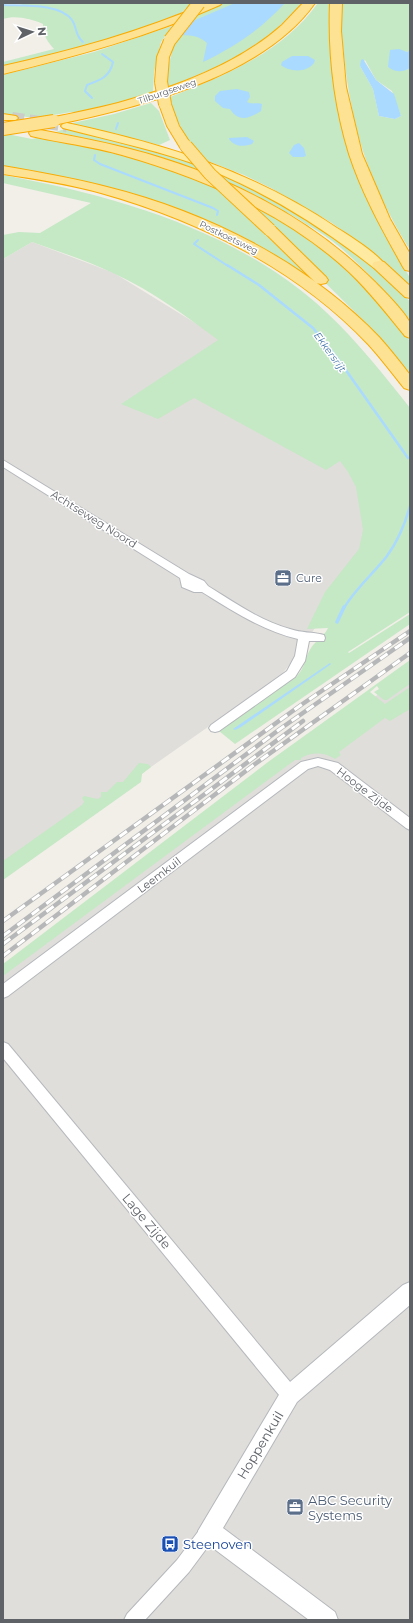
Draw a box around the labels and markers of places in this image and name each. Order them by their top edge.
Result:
office icon: Cure [273,568,293,588]
place label: Cure [296,571,322,585]
place label: ABC Security Systems [308,1492,393,1523]
office icon: ABC Security Systems [285,1497,305,1517]
bus stop icon: Steenoven [160,1534,180,1554]
place label: Steenoven [183,1536,252,1552]

